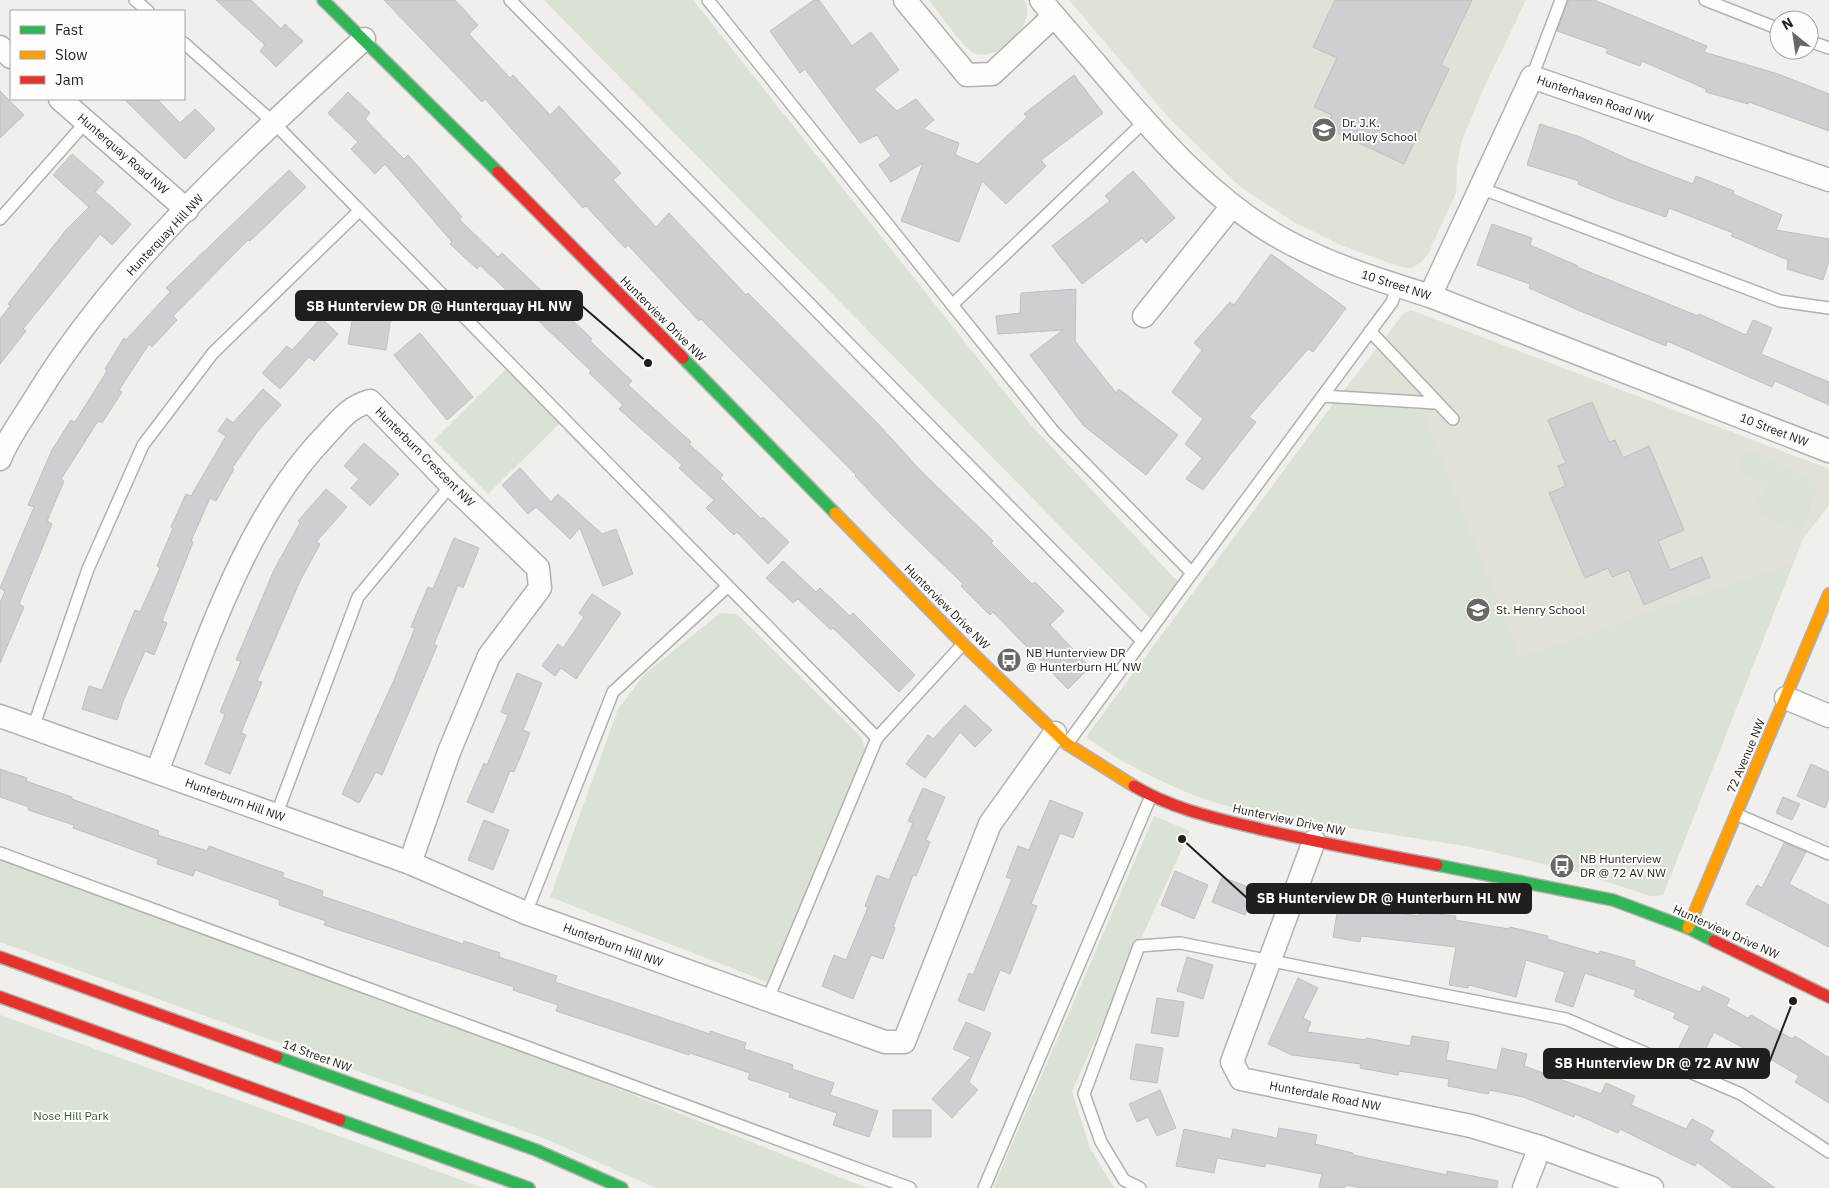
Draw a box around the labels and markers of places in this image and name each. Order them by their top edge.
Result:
place label: Dr. J.K. Mulloy School [1342,115,1417,144]
school or university icon: Dr. J.K. Mulloy School [1311,117,1337,143]
callout: SB Hunterview DR @ Hunterquay HL NW [296,291,582,320]
school or university icon: St. Henry School [1465,597,1491,623]
place label: St. Henry School [1496,602,1585,617]
place label: NB Hunterview DR @ Hunterburn HL NW [1026,645,1141,674]
bus stop icon: NB Hunterview DR @ Hunterburn HL NW [996,647,1022,673]
place label: NB Hunterview DR @ 72 AV NW [1580,851,1666,880]
bus stop icon: NB Hunterview DR @ 72 AV NW [1549,853,1575,879]
callout: SB Hunterview DR @ Hunterburn HL NW [1247,884,1531,913]
callout: SB Hunterview DR @ 72 AV NW [1544,1049,1769,1078]

